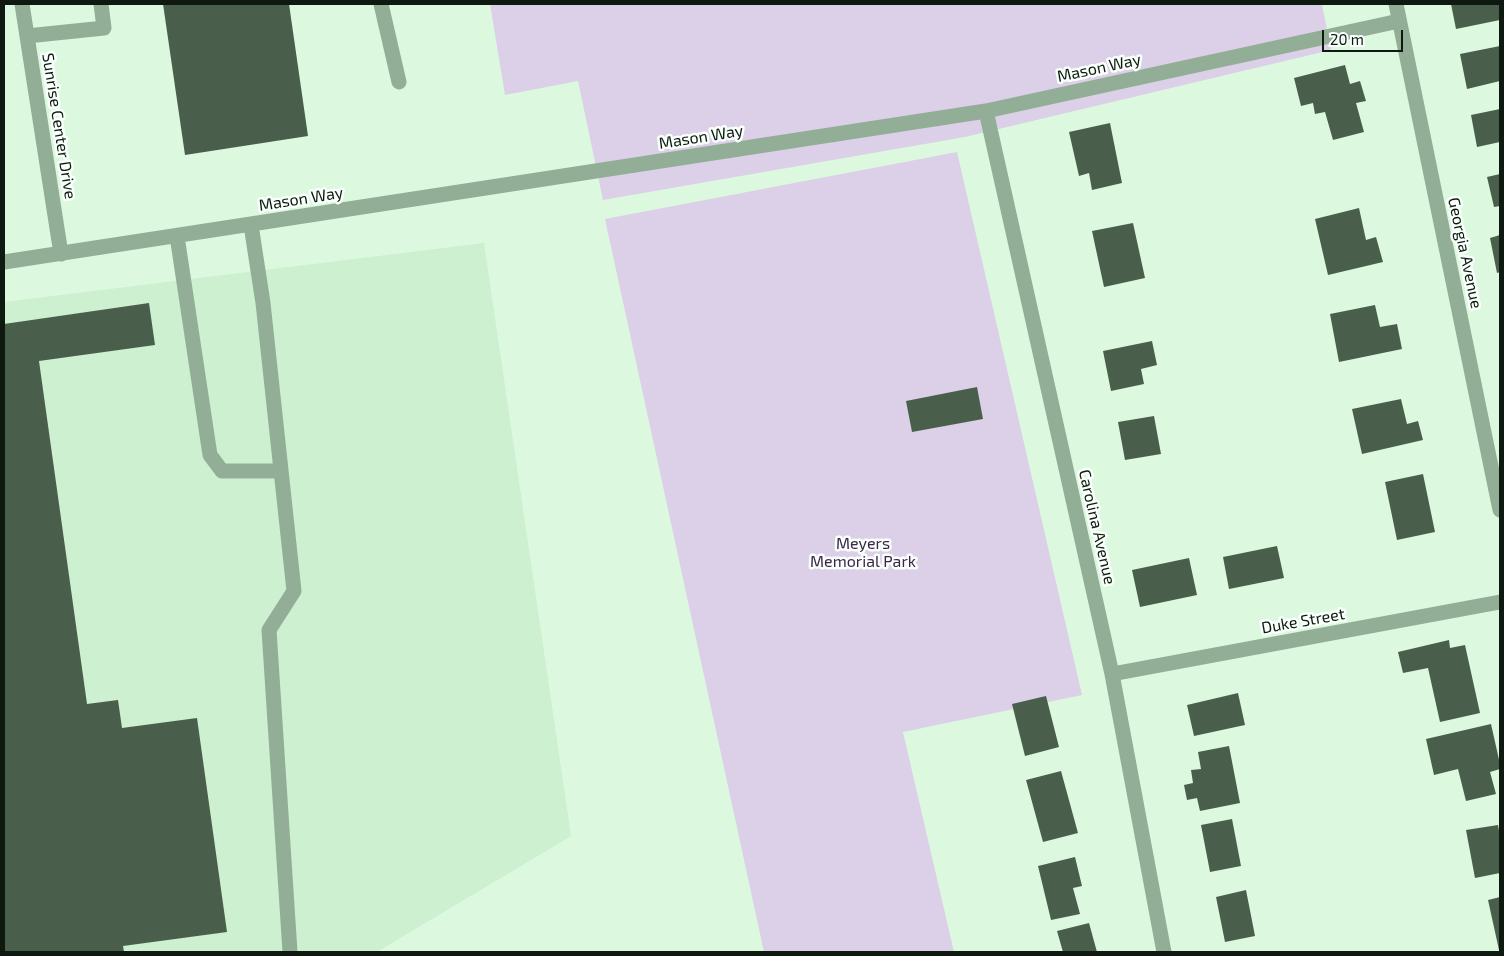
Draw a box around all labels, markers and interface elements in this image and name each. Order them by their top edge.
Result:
scale bar [1324,20,1405,52]
text: 20 m [1330,30,1364,48]
street label: Mason Way [1055,50,1143,86]
street label: Sunrise Center Drive [38,52,80,200]
street label: Mason Way [657,121,745,153]
street label: Mason Way [257,183,345,215]
street label: Georgia Avenue [1444,196,1486,310]
street label: Carolina Avenue [1074,468,1120,586]
park label: Meyers Memorial Park [810,534,916,572]
street label: Duke Street [1260,604,1346,638]

